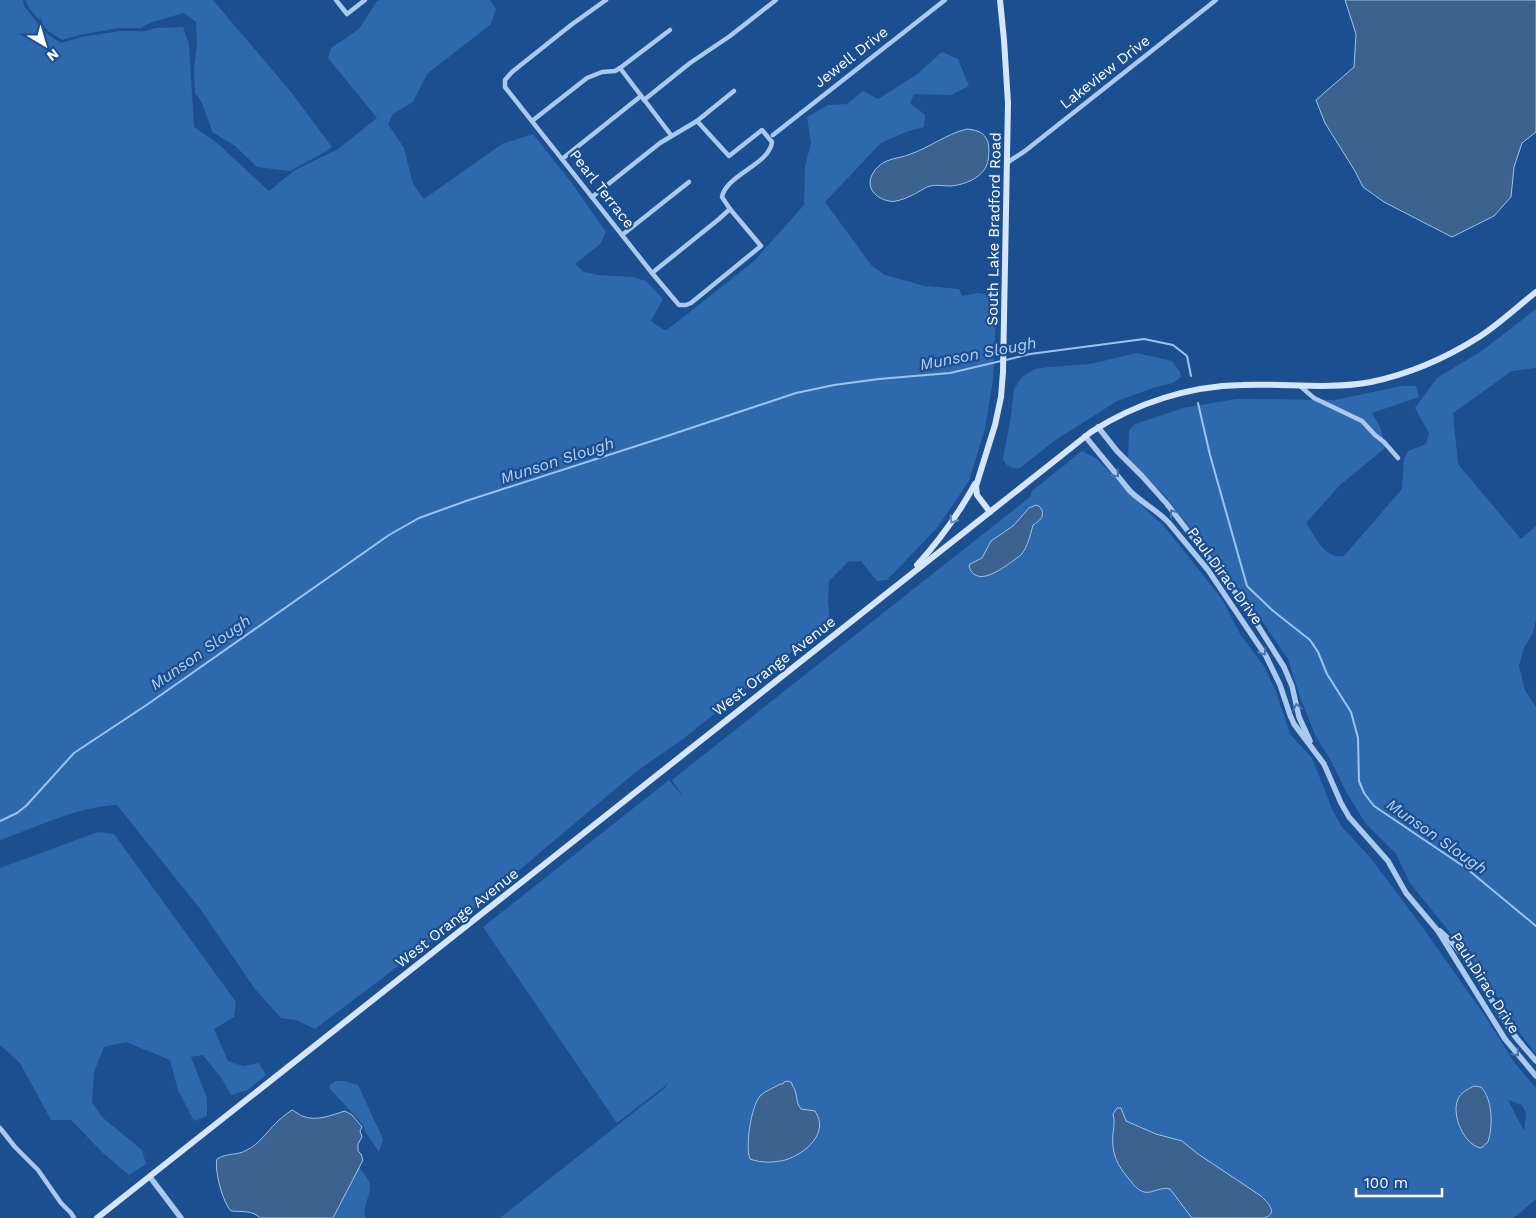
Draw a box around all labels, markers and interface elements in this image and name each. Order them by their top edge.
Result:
north arrow [20,20,70,70]
street label: Jewell Drive [810,23,892,91]
street label: Lakeview Drive [1056,31,1154,113]
text: N [44,46,62,65]
street label: South Lake Bradford Road [983,132,1005,326]
street label: Pearl Terrace [566,146,638,232]
water label: Munson Slough [918,333,1038,374]
water label: Munson Slough [498,433,616,488]
one-way arrow [1110,468,1118,477]
one-way arrow [1170,509,1179,519]
one-way arrow [950,514,959,524]
street label: Paul Dirac Drive [1184,524,1266,628]
water label: Munson Slough [146,611,254,694]
street label: West Orange Avenue [709,612,839,720]
one-way arrow [1256,646,1266,655]
one-way arrow [1292,702,1303,711]
water label: Munson Slough [1383,795,1491,878]
street label: West Orange Avenue [392,864,522,972]
street label: Paul Dirac Drive [1447,929,1523,1037]
one-way arrow [1511,1048,1520,1057]
scale bar [1356,1166,1442,1198]
text: 100 m [1364,1174,1408,1192]

